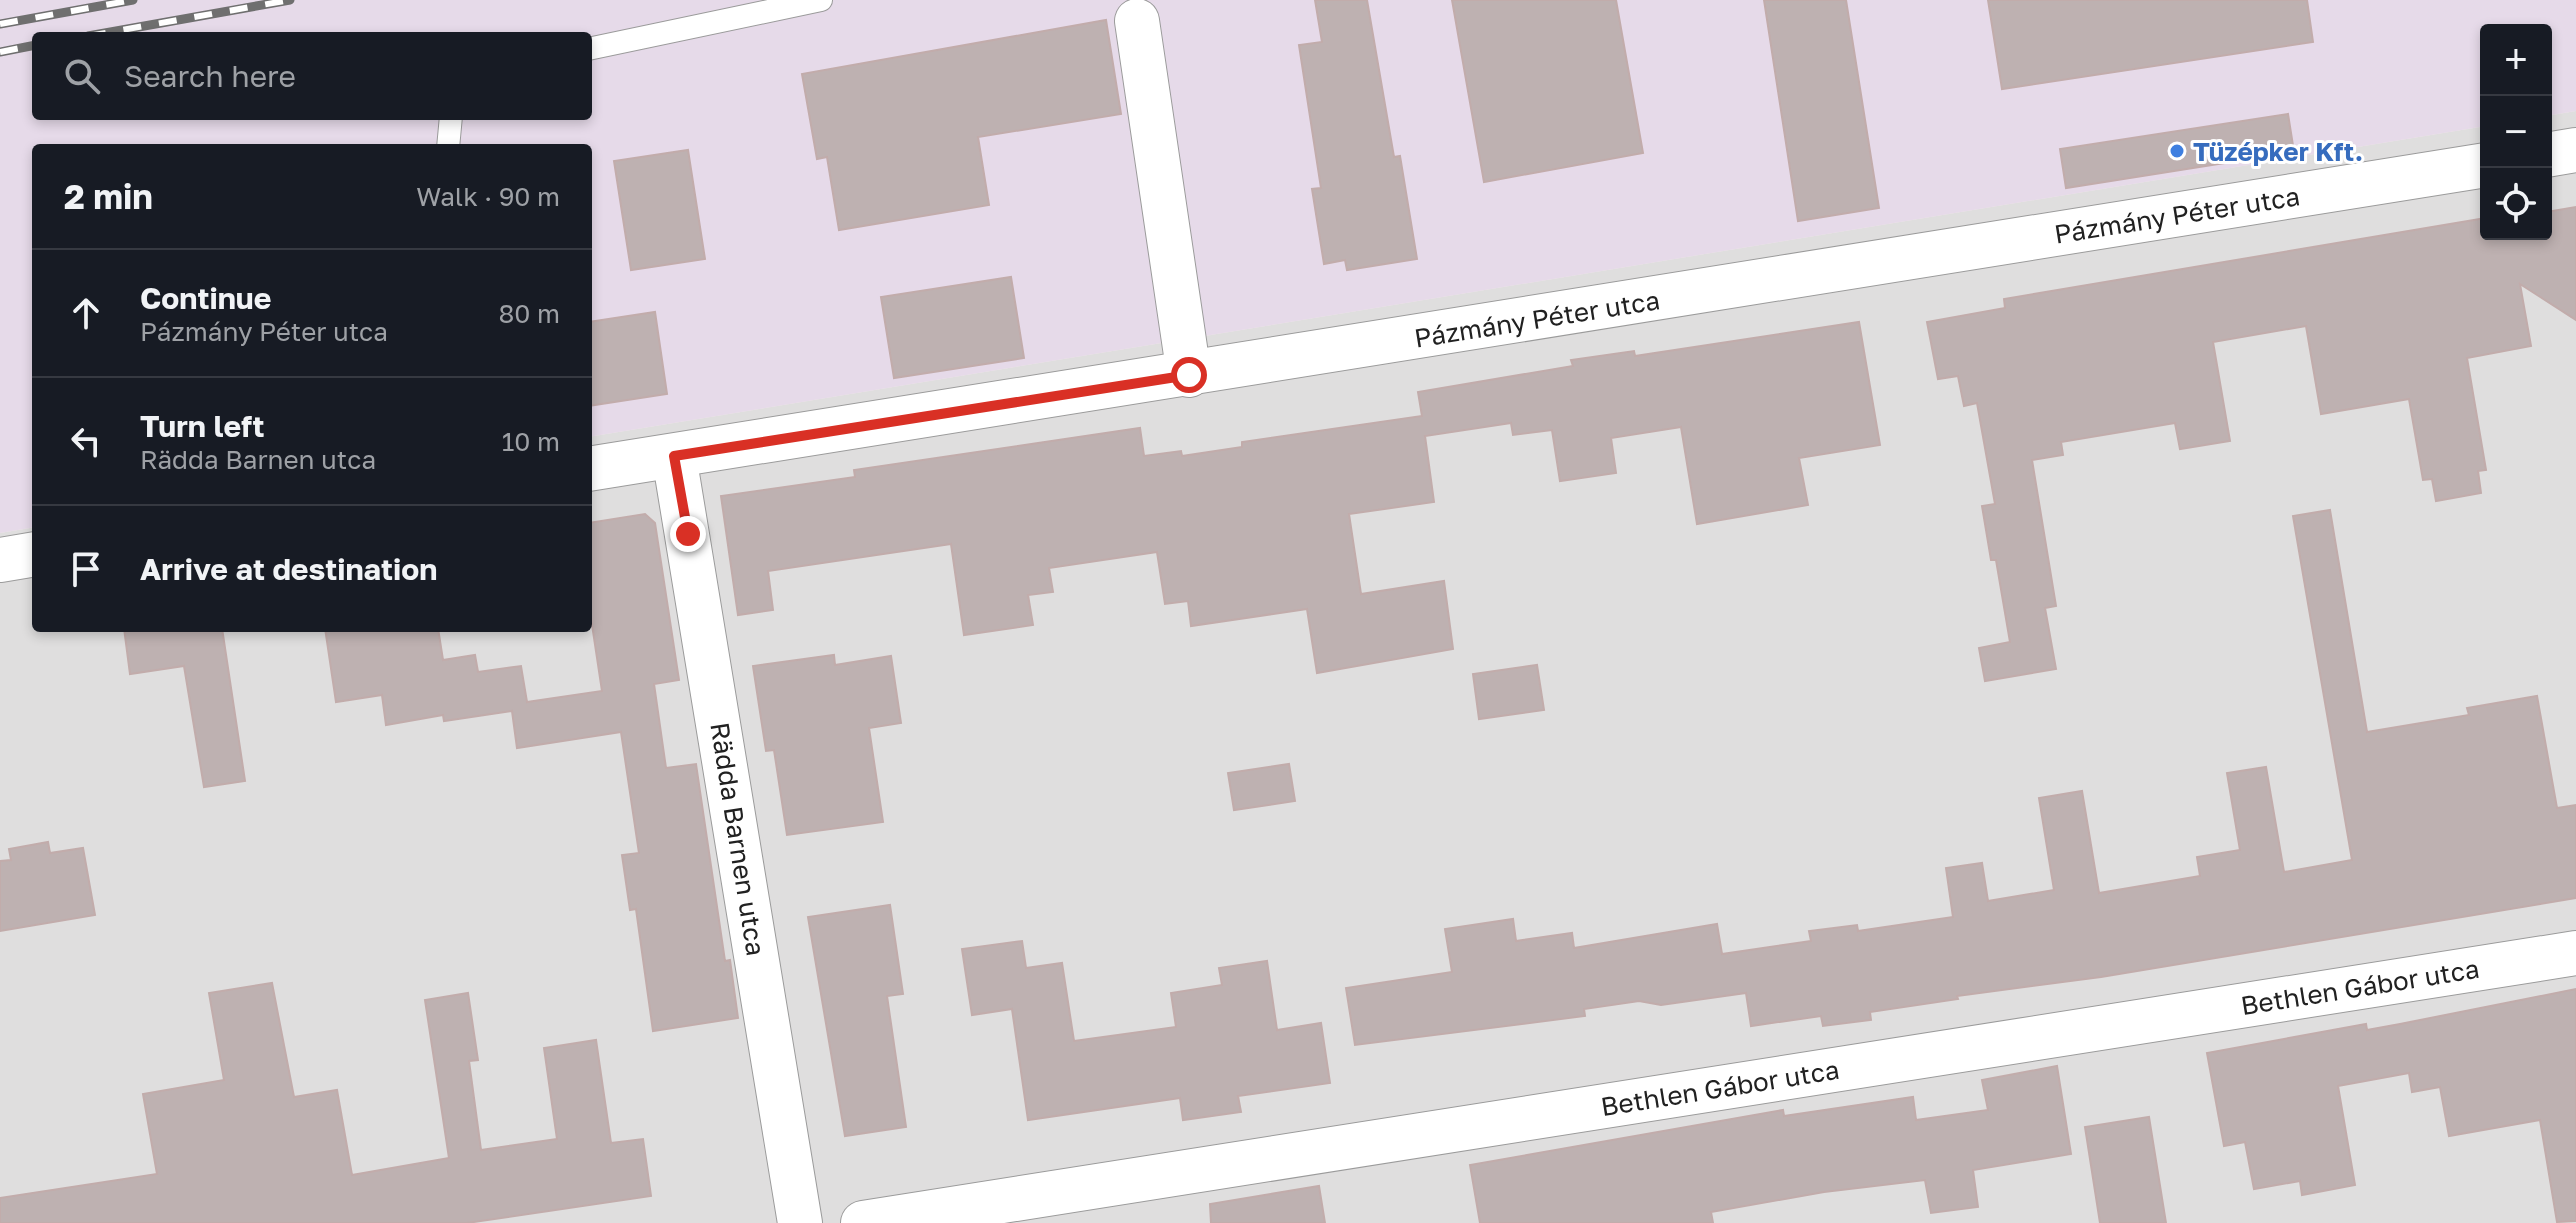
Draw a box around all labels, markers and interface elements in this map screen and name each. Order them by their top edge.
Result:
map controls [2480,24,2552,240]
button: + [2480,24,2552,96]
search box [32,32,592,120]
icon: search [60,54,104,98]
text: Search here [124,58,296,94]
button: − [2480,96,2552,168]
place label: Tüzépker Kft. [2193,136,2363,167]
marker: Tüzépker Kft. [2168,142,2186,160]
button: locate [2480,168,2552,240]
text: 2 min [64,176,153,216]
street label: Pázmány Péter utca [2052,180,2302,250]
text: Walk · 90 m [416,181,560,212]
text: Continue [140,280,271,316]
street label: Pázmány Péter utca [1412,284,1662,354]
icon: ahead [64,291,108,335]
text: 80 m [499,298,560,329]
text: Pázmány Péter utca [140,316,388,347]
route start [1171,357,1207,393]
text: Turn left [140,408,265,444]
icon: left [64,419,108,463]
text: 10 m [502,426,560,457]
text: Rädda Barnen utca [140,444,376,475]
route end [670,516,706,552]
icon: arrive [64,547,108,591]
text: Arrive at destination [140,551,437,587]
street label: Rädda Barnen utca [704,720,772,958]
street label: Bethlen Gábor utca [2239,953,2481,1021]
street label: Bethlen Gábor utca [1599,1054,1841,1122]

